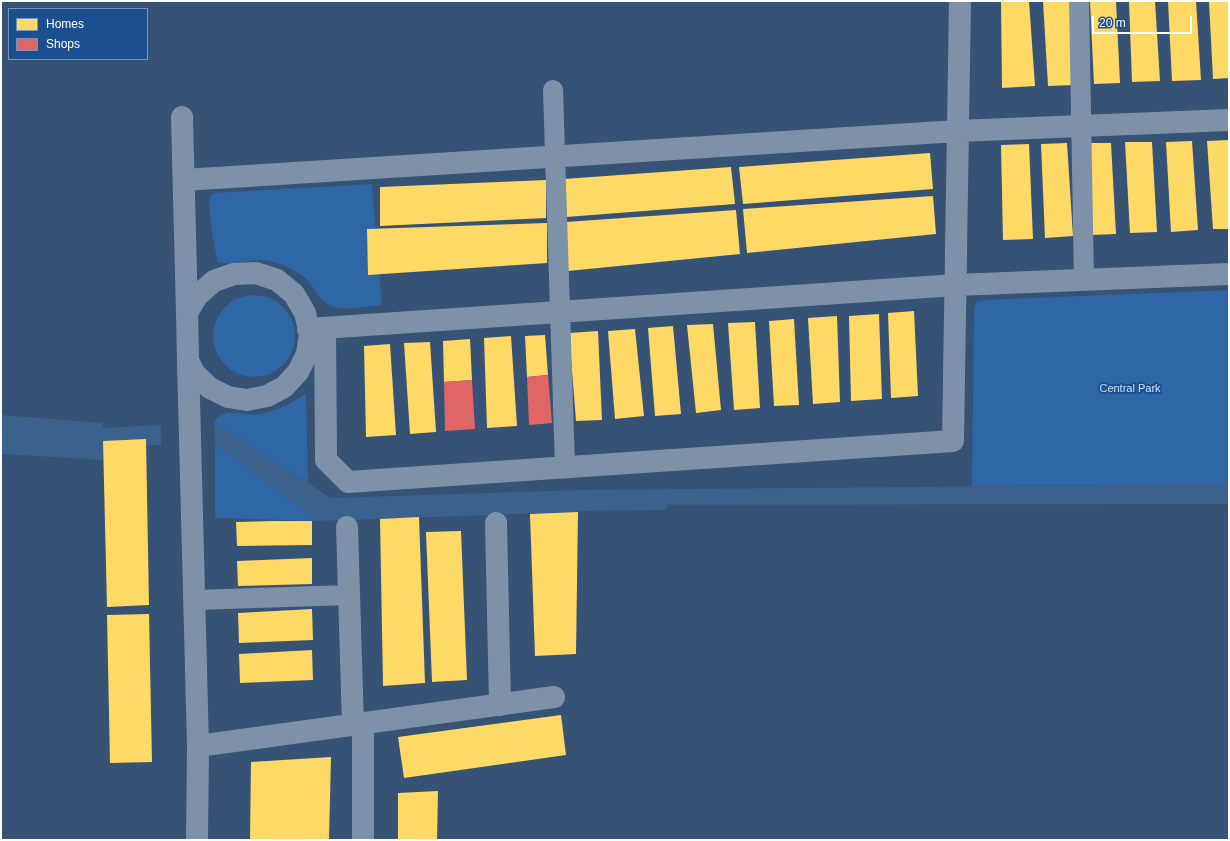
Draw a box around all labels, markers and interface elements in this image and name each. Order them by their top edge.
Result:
legend [8,8,148,60]
scale bar [1094,8,1194,34]
text: 20 m [1099,16,1126,30]
text: Homes [46,17,84,31]
text: Shops [46,37,80,51]
park label: Central Park [1099,382,1161,396]

